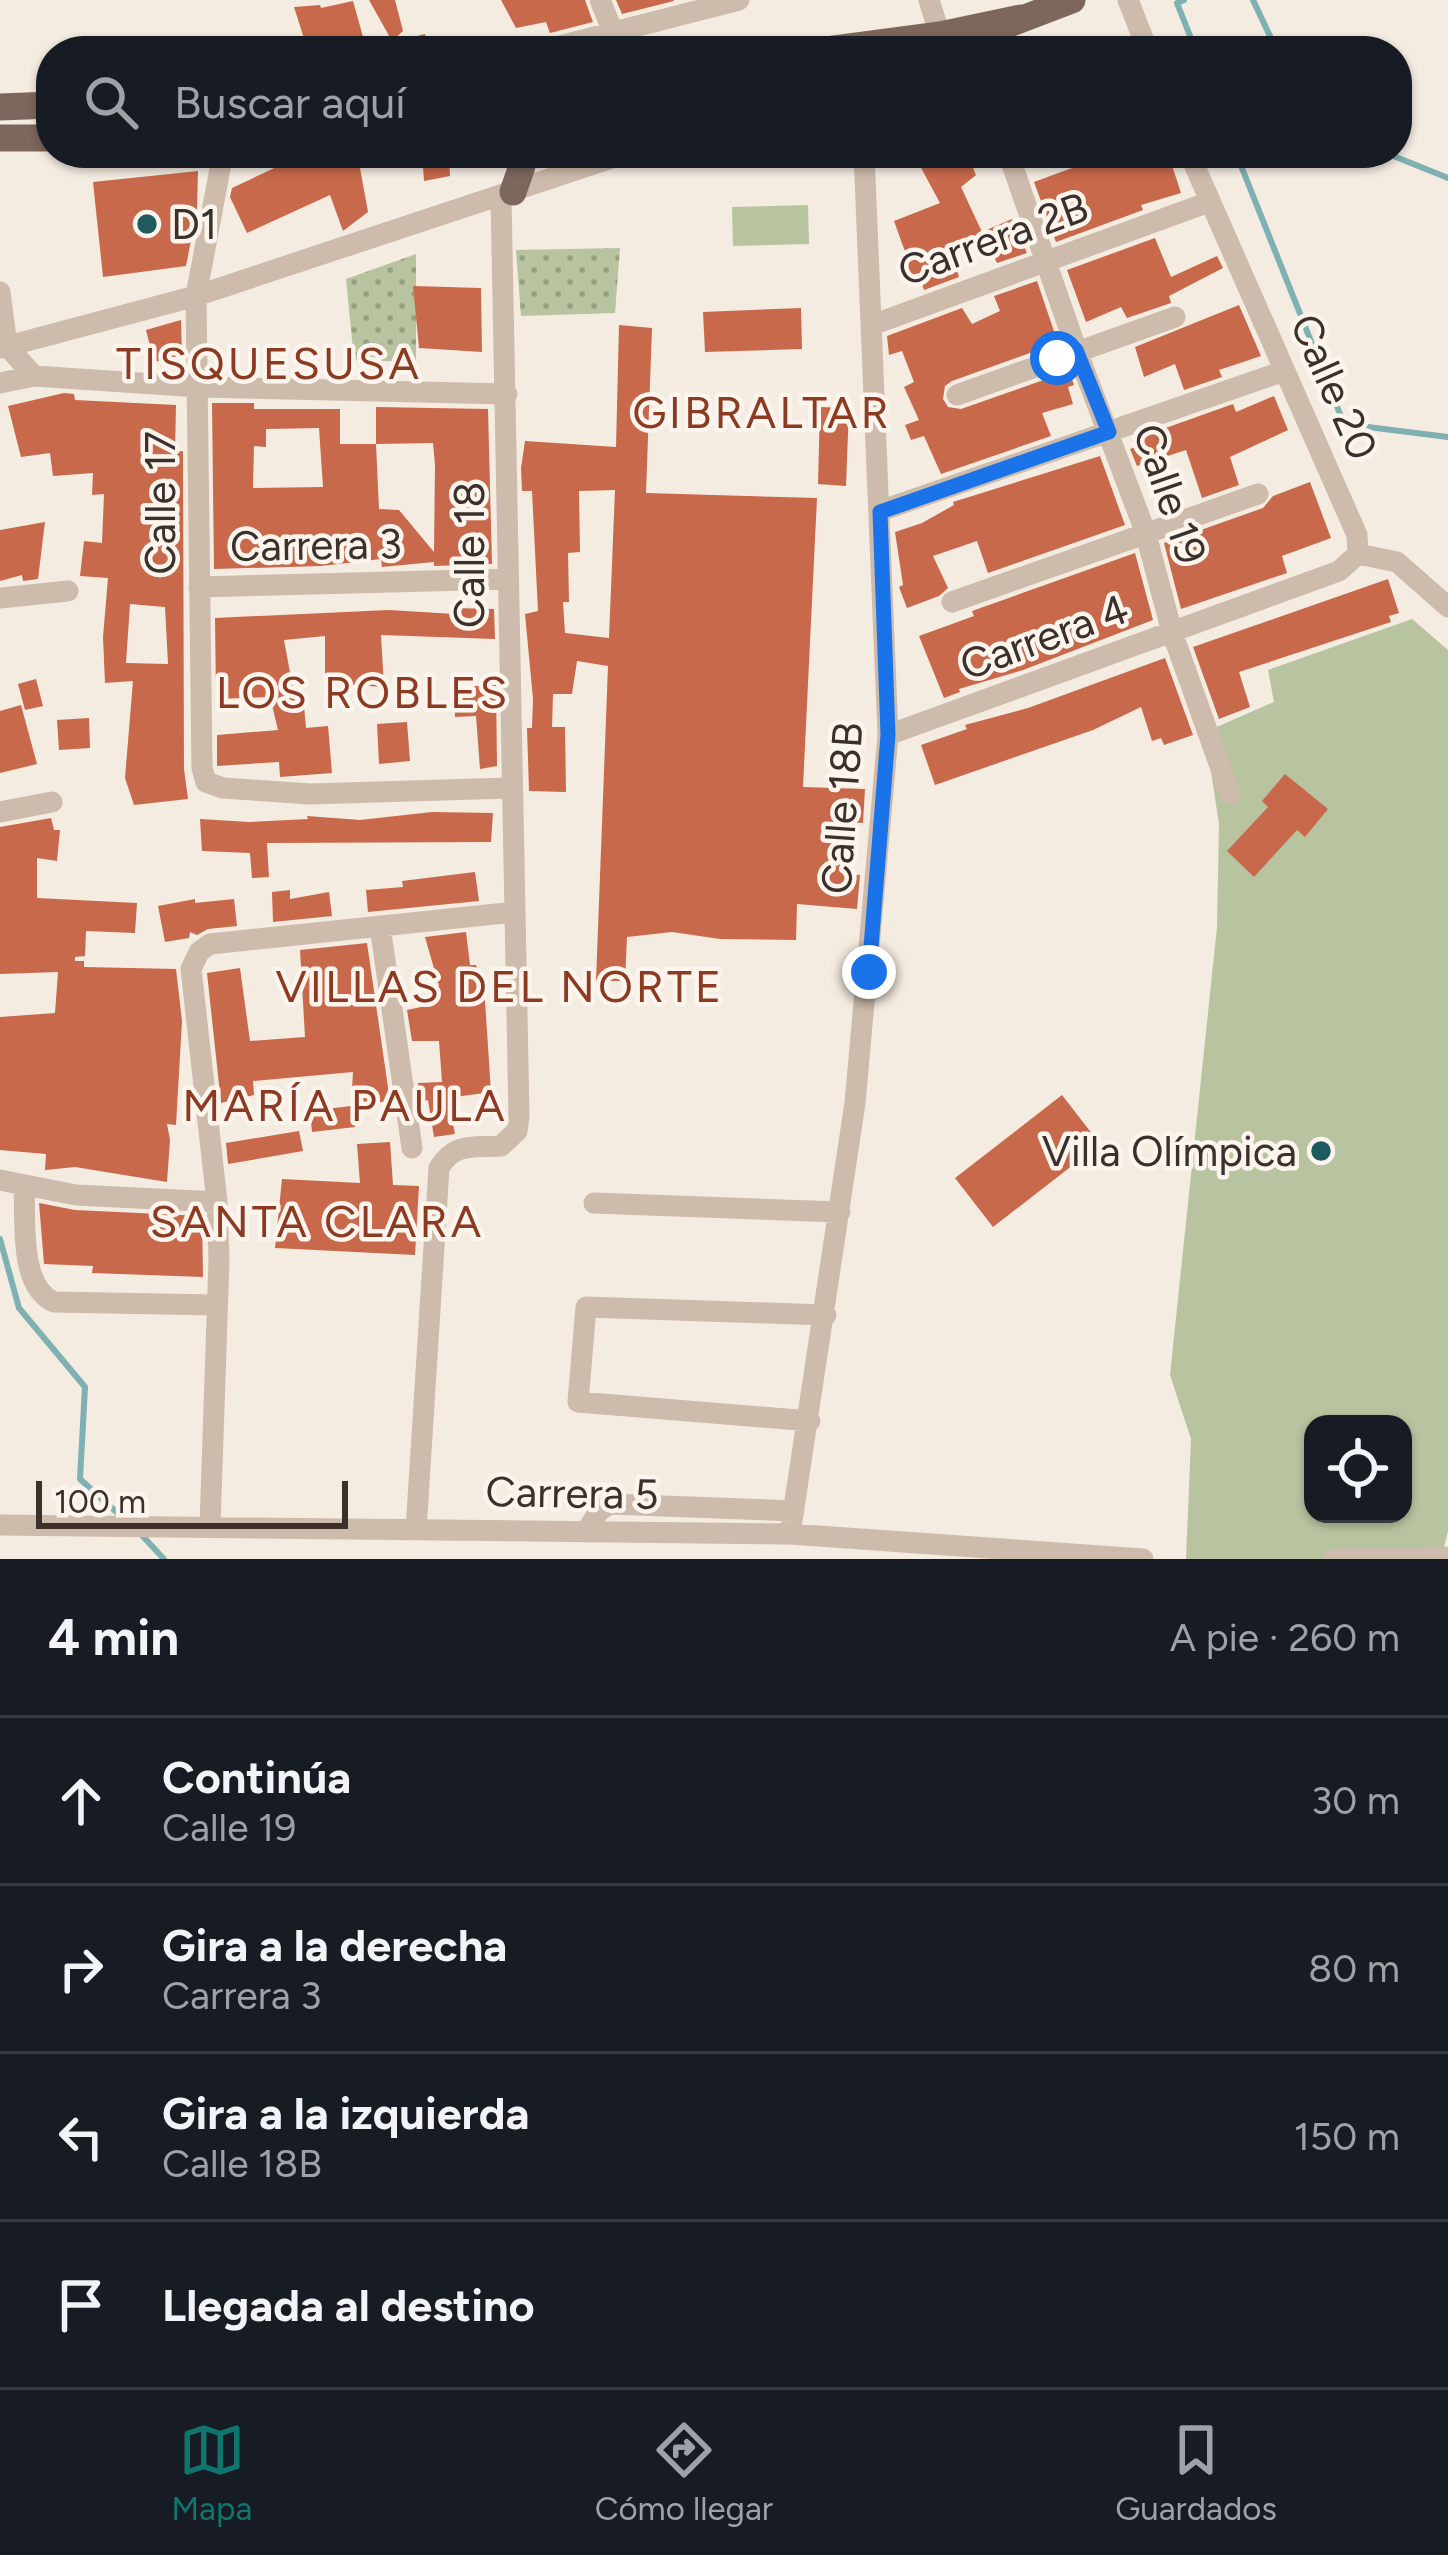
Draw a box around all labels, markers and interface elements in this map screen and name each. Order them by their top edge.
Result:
search box [36,36,1412,168]
icon: search [78,69,144,135]
text: Buscar aquí [174,75,406,129]
street label: Carrera 2B [891,181,1095,297]
place label: D1 [171,199,217,250]
marker: D1 [134,211,160,237]
street label: Calle 20 [1279,306,1389,468]
route start [1030,331,1084,385]
district label: TISQUESUSA [116,336,422,390]
district label: GIBRALTAR [632,385,892,439]
street label: Calle 19 [1122,417,1218,571]
street label: Calle 17 [135,431,186,575]
street label: Calle 18 [444,482,495,628]
street label: Carrera 3 [230,518,402,572]
street label: Carrera 4 [953,583,1135,691]
district label: LOS ROBLES [216,665,510,719]
street label: Calle 18B [811,720,873,896]
route end [842,945,896,999]
district label: VILLAS DEL NORTE [276,959,724,1013]
district label: MARÍA PAULA [182,1078,508,1132]
place label: Villa Olímpica [1042,1126,1297,1177]
marker: Villa Olímpica [1308,1138,1334,1164]
district label: SANTA CLARA [150,1194,484,1248]
map controls [1304,1415,1412,1523]
button: locate [1304,1415,1412,1523]
street label: Carrera 5 [485,1466,659,1520]
scale bar [36,1475,348,1528]
text: 100 m [54,1482,146,1521]
text: 4 min [48,1607,179,1668]
text: A pie · 260 m [1170,1614,1400,1661]
text: Continúa [162,1750,351,1804]
icon: ahead [48,1768,114,1834]
text: 30 m [1311,1777,1400,1824]
text: Calle 19 [162,1804,296,1851]
text: Gira a la derecha [162,1918,507,1972]
icon: right [48,1936,114,2002]
text: 80 m [1308,1945,1400,1992]
text: Carrera 3 [162,1972,322,2019]
text: Gira a la izquierda [162,2086,529,2140]
icon: left [48,2104,114,2170]
text: 150 m [1294,2113,1400,2160]
text: Calle 18B [162,2140,322,2187]
icon: arrive [48,2272,114,2338]
text: Llegada al destino [162,2278,535,2332]
tab: Mapa [171,2417,252,2528]
tab: Cómo llegar [595,2417,773,2528]
tab: Guardados [1115,2417,1277,2528]

